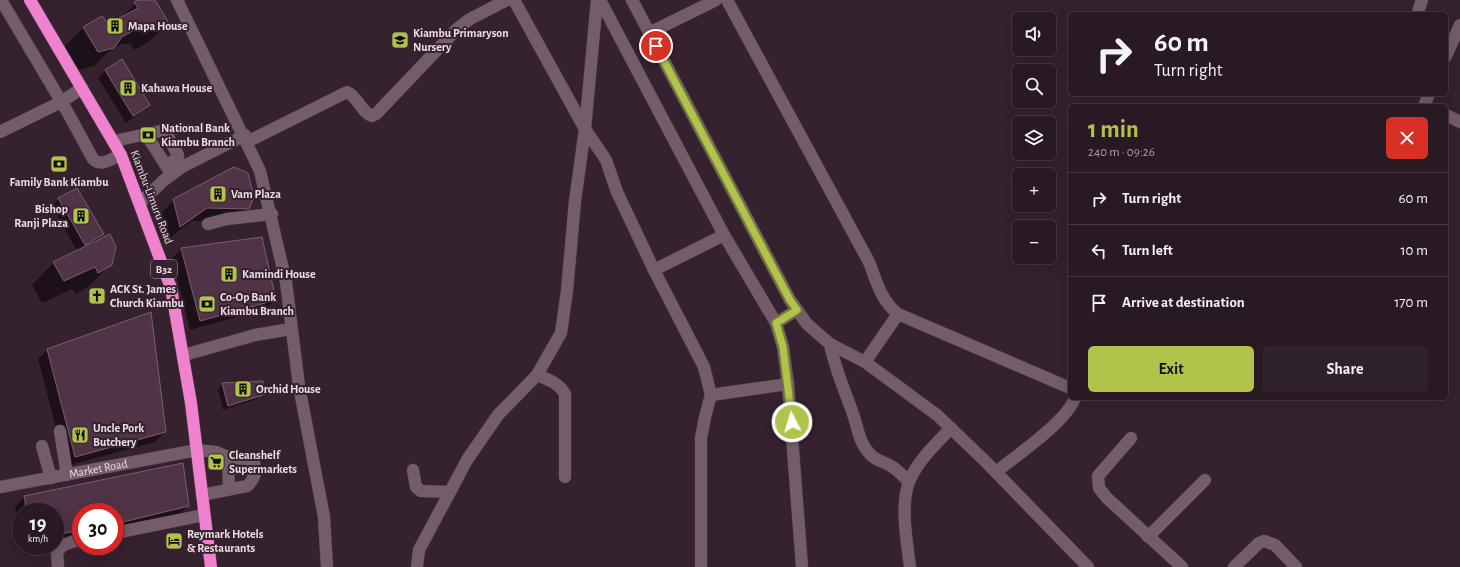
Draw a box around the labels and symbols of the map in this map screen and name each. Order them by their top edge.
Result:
building icon: Mapa House [105,16,125,36]
place label: Mapa House [128,20,188,32]
place label: Kiambu Primaryson Nursery [413,27,509,54]
pin [639,29,673,63]
school or university icon: Kiambu Primaryson Nursery [390,30,410,50]
building icon: Kahawa House [118,78,138,98]
place label: Kahawa House [141,82,212,94]
place label: National Bank Kiambu Branch [161,122,235,148]
bank icon: National Bank Kiambu Branch [138,125,158,145]
street label: Kiambu-Limuru Road [129,148,175,246]
bank icon: Family Bank Kiambu [49,154,69,174]
place label: Family Bank Kiambu [10,176,109,189]
building icon: Vam Plaza [208,184,228,204]
place label: Vam Plaza [231,188,281,200]
place label: Bishop Ranji Plaza [14,203,68,230]
building icon: Bishop Ranji Plaza [71,206,91,226]
road number: B32 [151,260,177,278]
building icon: Kamindi House [219,264,239,284]
place label: Kamindi House [242,268,316,280]
place label: ACK St. James Church Kiambu [110,283,185,309]
church icon: ACK St. James Church Kiambu [87,286,107,306]
place label: Co-Op Bank Kiambu Branch [220,291,294,317]
bank icon: Co-Op Bank Kiambu Branch [197,294,217,314]
building icon: Orchid House [233,379,253,399]
place label: Orchid House [256,383,321,395]
position arrow [771,401,813,443]
place label: Uncle Pork Butchery [93,422,144,449]
restaurant icon: Uncle Pork Butchery [70,425,90,445]
place label: Cleanshelf Supermarkets [229,449,297,475]
supermarket icon: Cleanshelf Supermarkets [206,452,226,472]
street label: Market Road [68,457,128,480]
speed limit sign: 30 [72,503,124,555]
place label: Reymark Hotels & Restaurants [187,528,264,554]
hotel icon: Reymark Hotels & Restaurants [164,531,184,551]

